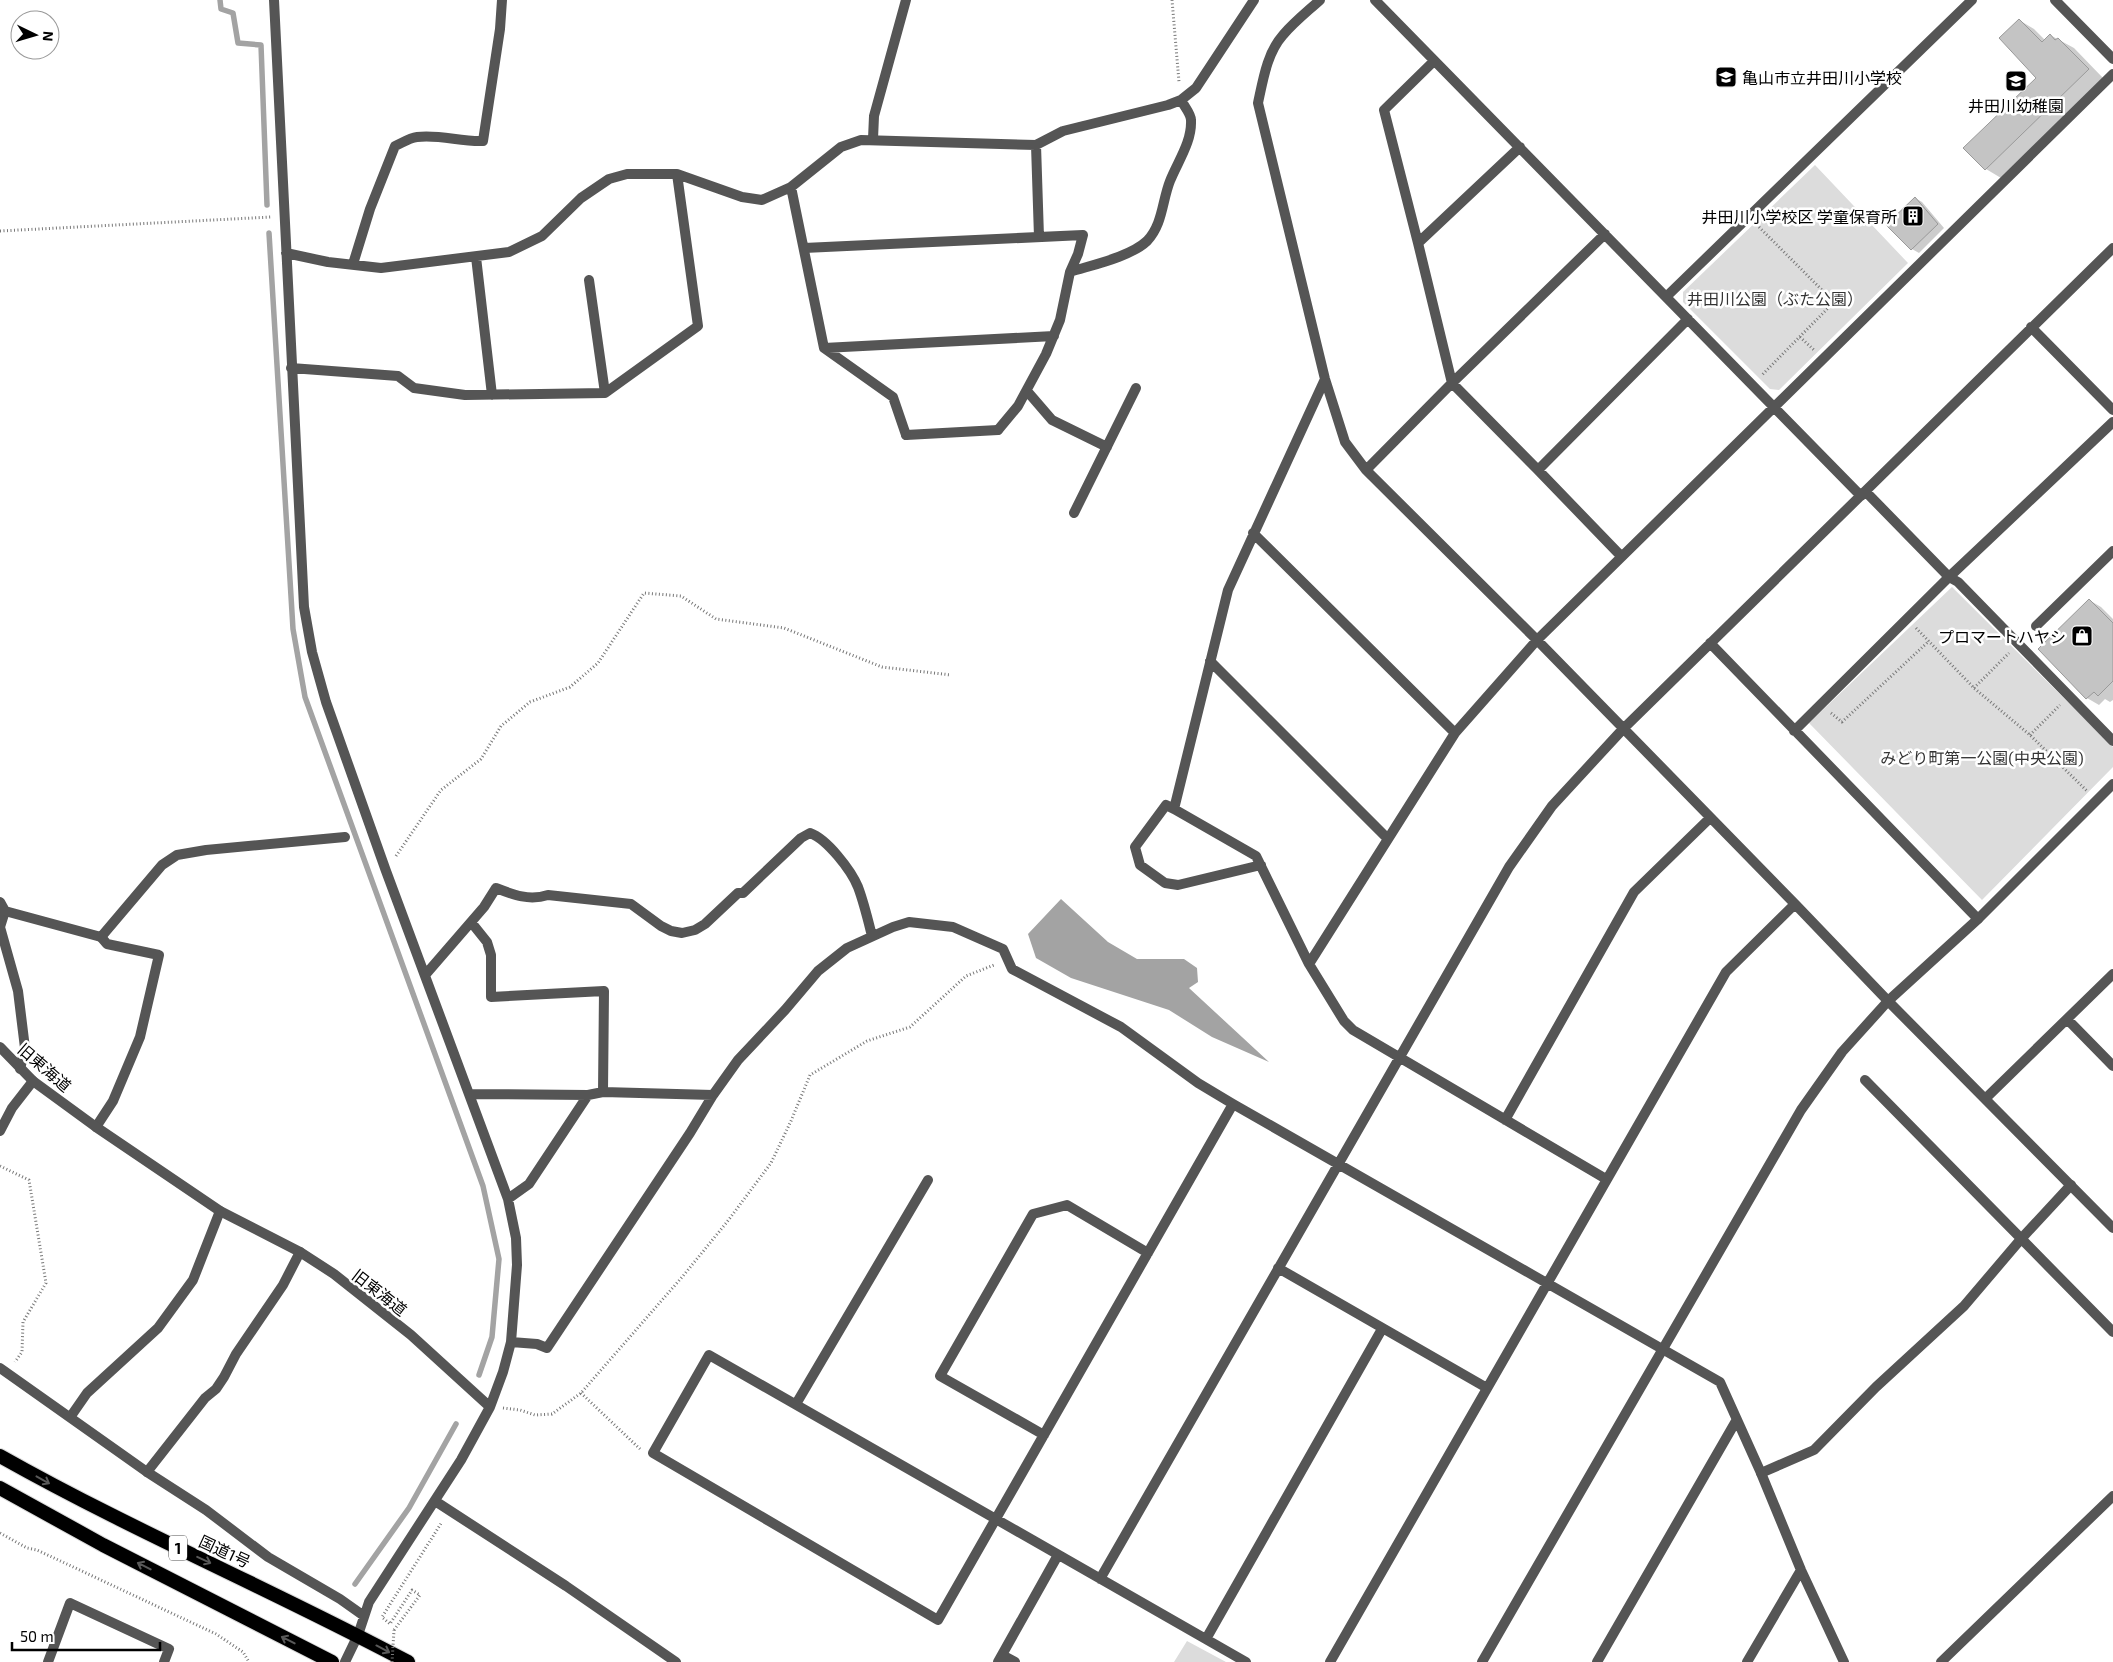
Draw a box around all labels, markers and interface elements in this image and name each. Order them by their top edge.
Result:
north arrow [10,10,60,60]
text: N [40,30,57,42]
school or university icon: 亀山市立井田川小学校 [1714,65,1738,89]
place label: 亀山市立井田川小学校 [1742,68,1902,87]
school or university icon: 井田川幼稚園 [2004,69,2028,93]
place label: 井田川幼稚園 [1968,96,2064,115]
building icon: 井田川小学校区 学童保育所 [1901,204,1925,228]
place label: 井田川小学校区 学童保育所 [1701,207,1897,226]
park label: 井田川公園（ぶた公園） [1687,289,1863,308]
shop icon: プロマートハヤシ [2070,624,2094,648]
place label: プロマートハヤシ [1938,627,2066,646]
park label: みどり町第一公園(中央公園) [1880,748,2084,767]
street label: 旧東海道 [15,1039,75,1095]
street label: 旧東海道 [349,1265,411,1319]
one-way arrow [35,1475,50,1485]
street label: 国道1号 [196,1531,254,1571]
road number: 1 [169,1536,187,1560]
one-way arrow [196,1556,211,1565]
one-way arrow [137,1561,152,1570]
scale bar [12,1620,160,1652]
text: 50 m [20,1627,54,1645]
one-way arrow [281,1635,296,1645]
one-way arrow [375,1645,390,1654]

